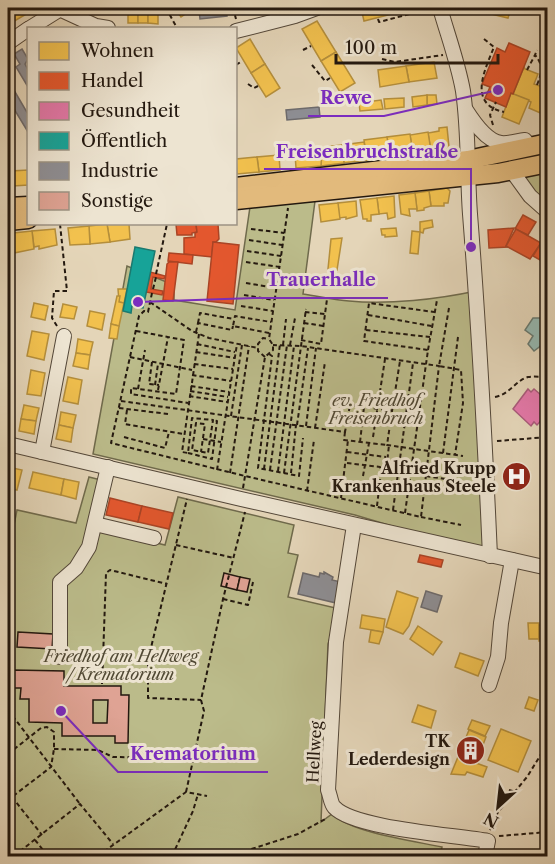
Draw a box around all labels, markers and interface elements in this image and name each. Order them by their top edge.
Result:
legend [27,27,237,225]
scale bar [336,27,498,65]
text: 100 m [345,37,397,59]
text: Wohnen [80,40,154,62]
text: Handel [81,70,143,92]
callout: Rewe [308,80,384,116]
text: Rewe [320,87,372,109]
text: Gesundheit [81,100,181,122]
text: Öffentlich [81,129,167,152]
callout: Freisenbruchstraße [264,133,471,169]
text: Freisenbruchstraße [276,141,459,163]
text: Industrie [81,160,158,182]
text: Sonstige [81,190,153,212]
callout: Trauerhalle [254,262,388,298]
text: Trauerhalle [266,269,376,291]
park label: ev. Friedhof Freisenbruch [327,390,426,428]
place label: Alfried Krupp Krankenhaus Steele [331,458,496,496]
hospital icon: Alfried Krupp Krankenhaus Steele [501,461,533,493]
park label: Friedhof am Hellweg / Krematorium [42,646,200,684]
street label: Hellweg [302,720,326,783]
place label: TK Lederdesign [348,731,451,769]
building icon: TK Lederdesign [455,734,487,766]
callout: Krematorium [118,736,268,772]
text: Krematorium [130,743,256,765]
north arrow [468,777,528,837]
text: N [480,808,502,832]

